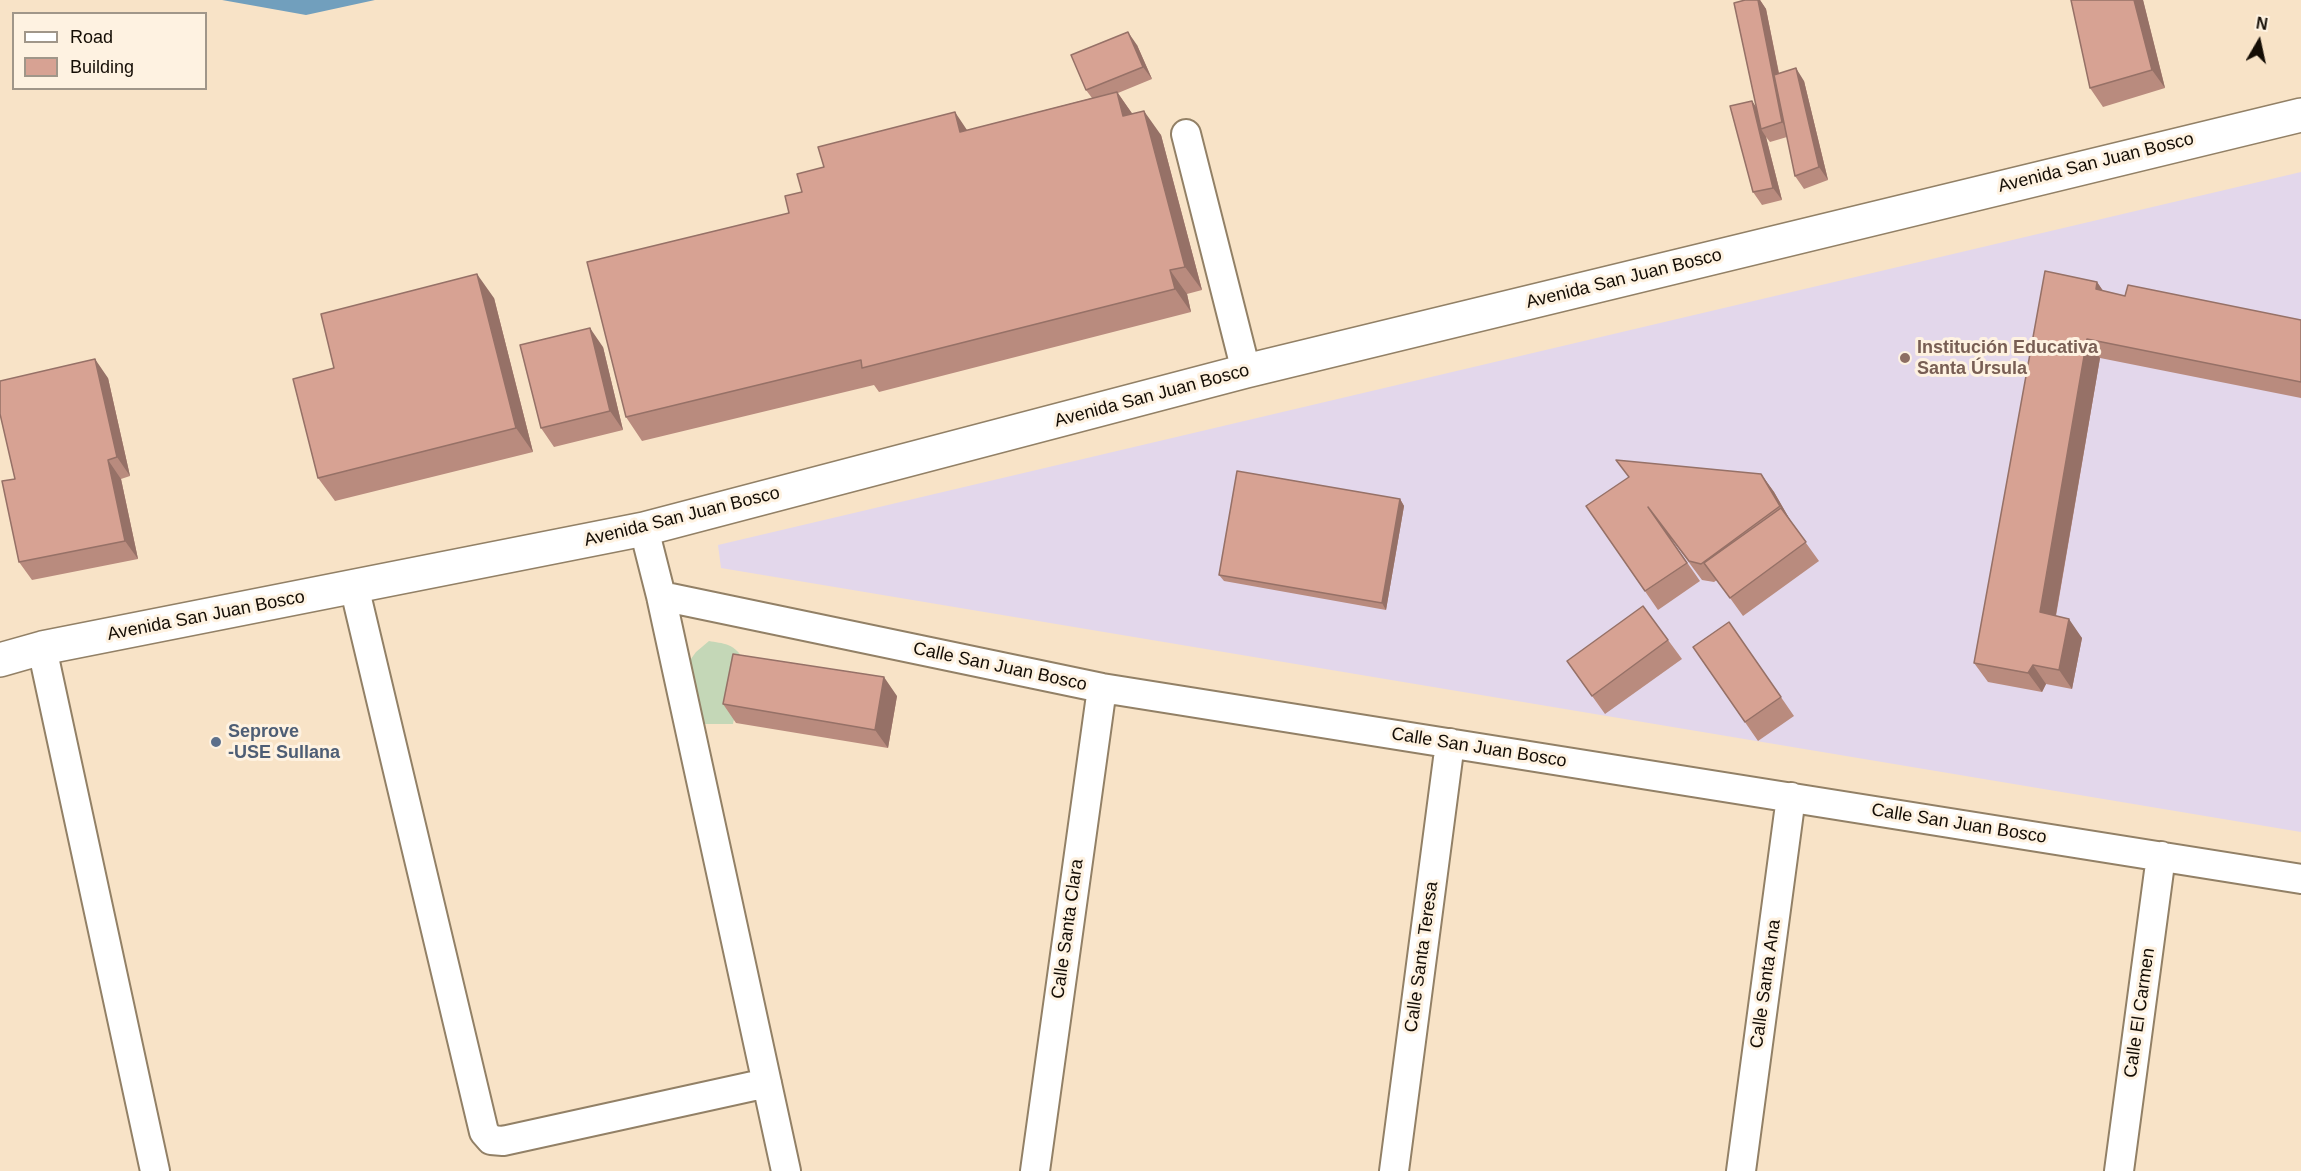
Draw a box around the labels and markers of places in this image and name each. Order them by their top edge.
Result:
place label: Institución Educativa Santa Úrsula [1917,337,2098,380]
marker: Institución Educativa Santa Úrsula [1898,351,1912,365]
place label: Seprove -USE Sullana [228,721,340,764]
marker: Seprove -USE Sullana [209,735,223,749]

